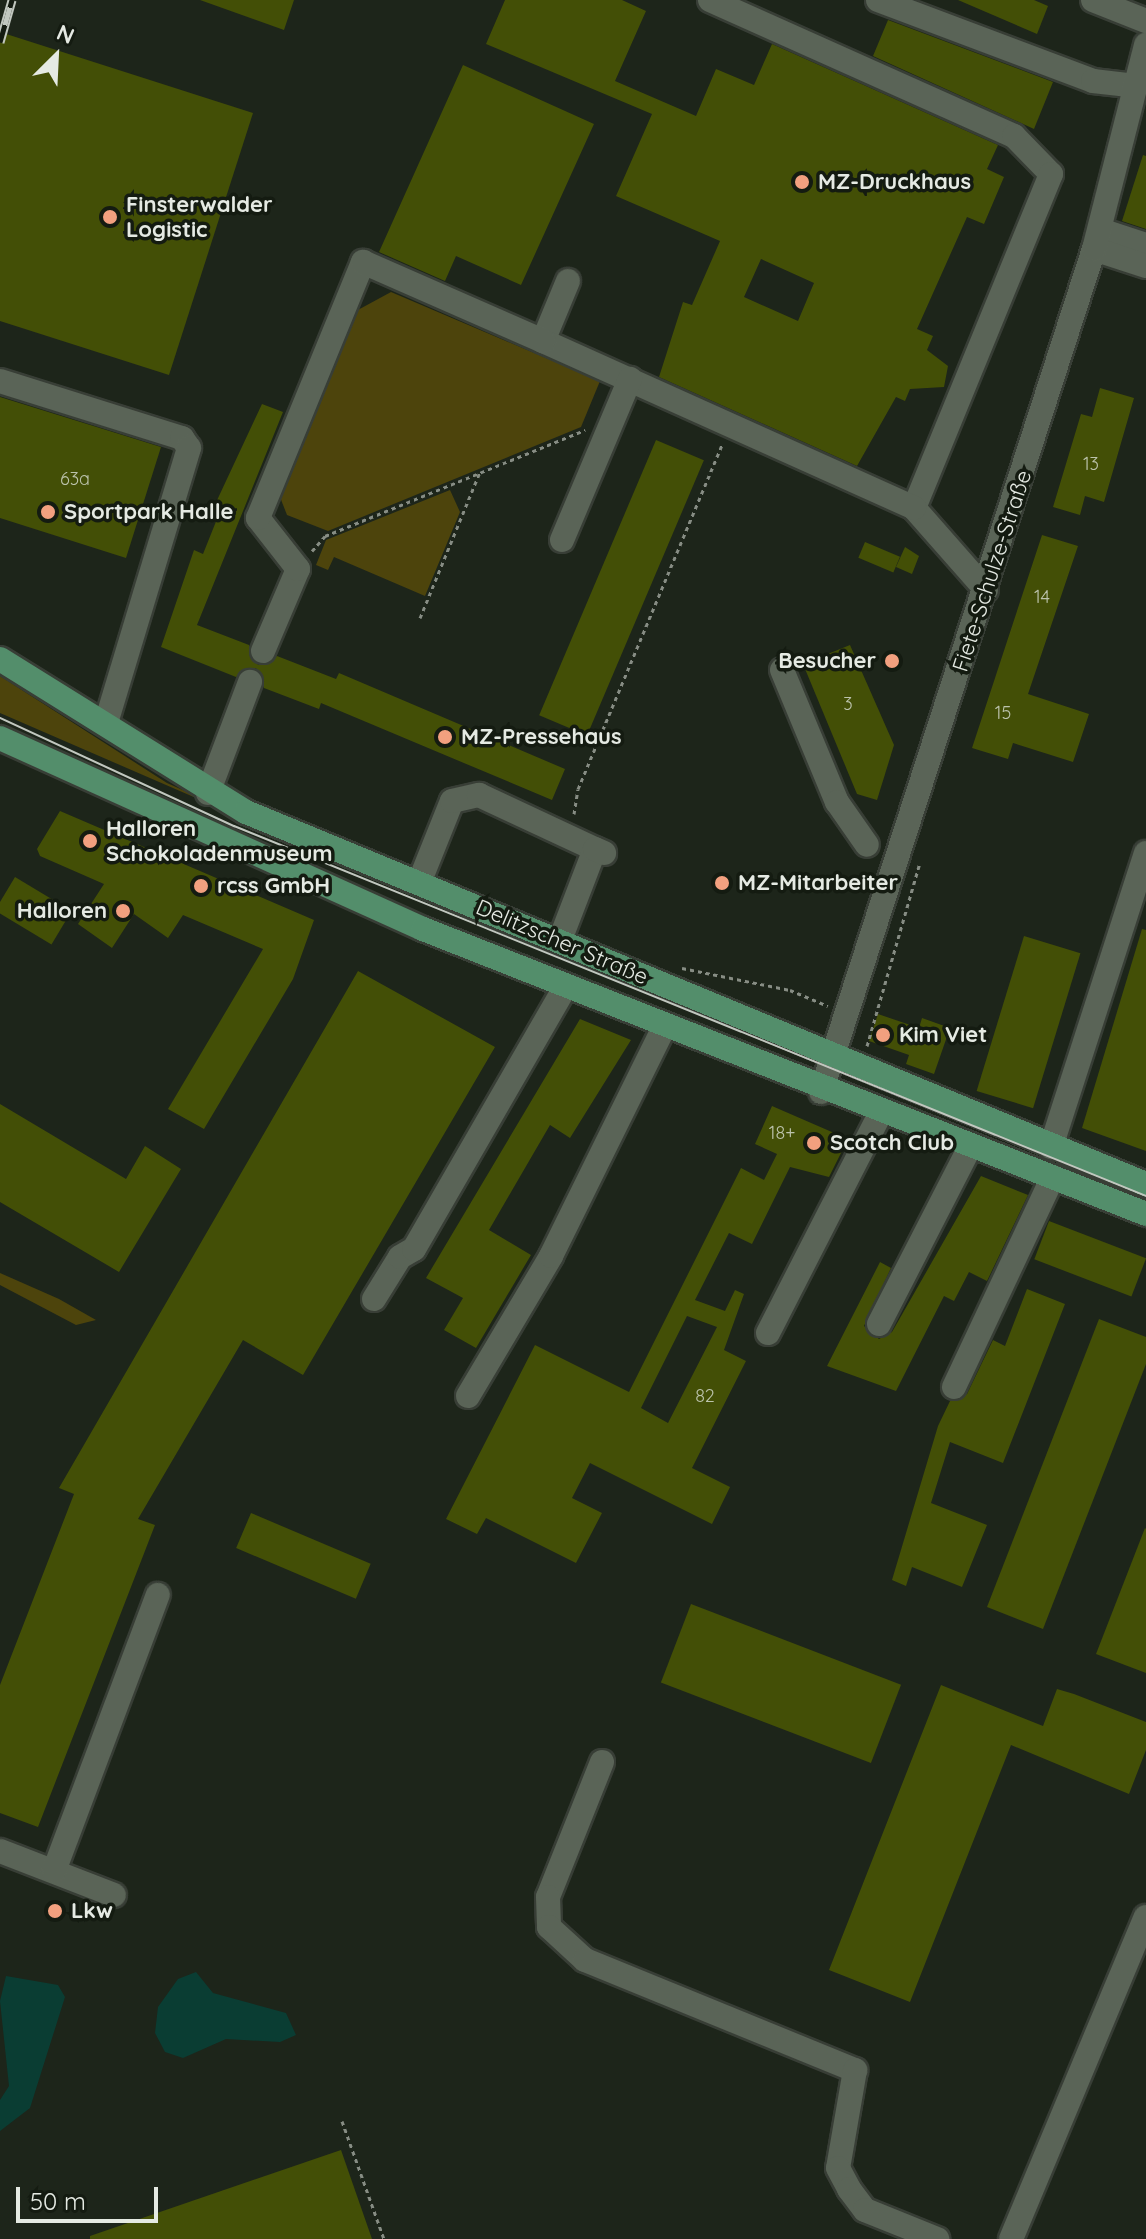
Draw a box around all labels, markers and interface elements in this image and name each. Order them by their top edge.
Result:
north arrow [16,16,96,96]
text: N [53,18,79,50]
place label: MZ-Druckhaus [818,169,971,195]
marker: MZ-Druckhaus [793,173,811,191]
place label: Finsterwalder Logistic [126,191,273,242]
marker: Finsterwalder Logistic [101,208,119,226]
house number: 13 [1083,453,1099,475]
street label: Fiete-Schulze-Straße [947,467,1037,675]
house number: 63a [60,468,90,490]
place label: Sportpark Halle [64,499,233,525]
marker: Sportpark Halle [39,503,57,521]
house number: 14 [1034,586,1050,608]
place label: Besucher [778,648,876,674]
marker: Besucher [883,652,901,670]
house number: 3 [843,693,853,715]
house number: 15 [995,702,1011,724]
place label: MZ-Pressehaus [461,724,621,750]
marker: MZ-Pressehaus [436,728,454,746]
place label: Halloren Schokoladenmuseum [106,815,333,866]
marker: Halloren Schokoladenmuseum [81,832,99,850]
place label: MZ-Mitarbeiter [738,870,898,896]
place label: rcss GmbH [217,873,330,899]
marker: MZ-Mitarbeiter [713,874,731,892]
marker: rcss GmbH [192,877,210,895]
street label: Delitzscher Straße [472,894,652,990]
place label: Halloren [17,898,107,924]
marker: Halloren [114,902,132,920]
place label: Kim Viet [899,1022,987,1048]
marker: Kim Viet [874,1026,892,1044]
house number: 18+ [769,1122,795,1144]
place label: Scotch Club [830,1130,954,1156]
marker: Scotch Club [805,1134,823,1152]
house number: 82 [695,1385,715,1407]
place label: Lkw [71,1898,113,1924]
marker: Lkw [46,1902,64,1920]
scale bar [20,2171,162,2221]
text: 50 m [30,2186,86,2216]

